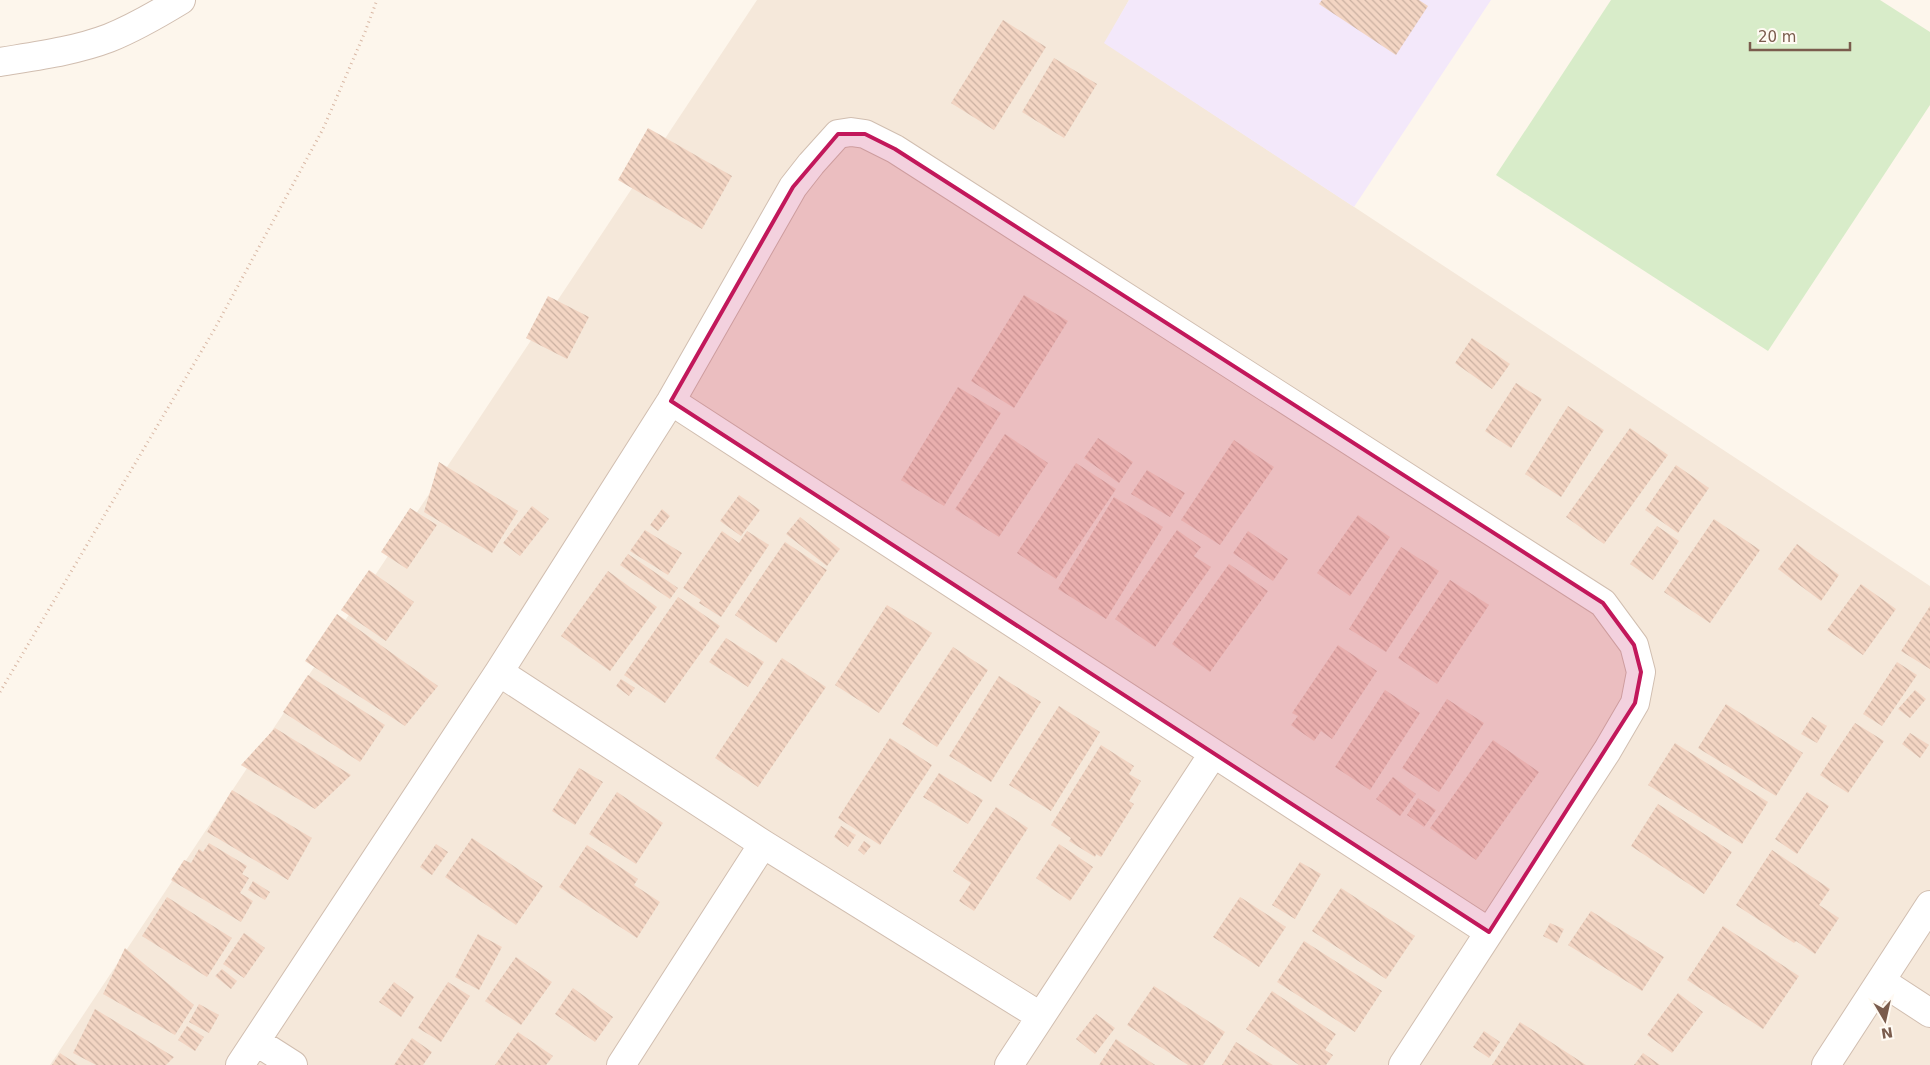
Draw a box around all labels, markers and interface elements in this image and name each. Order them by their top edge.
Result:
scale bar [1750,20,1850,52]
text: 20 m [1758,28,1796,46]
north arrow [1860,995,1910,1045]
text: N [1880,1024,1894,1042]

